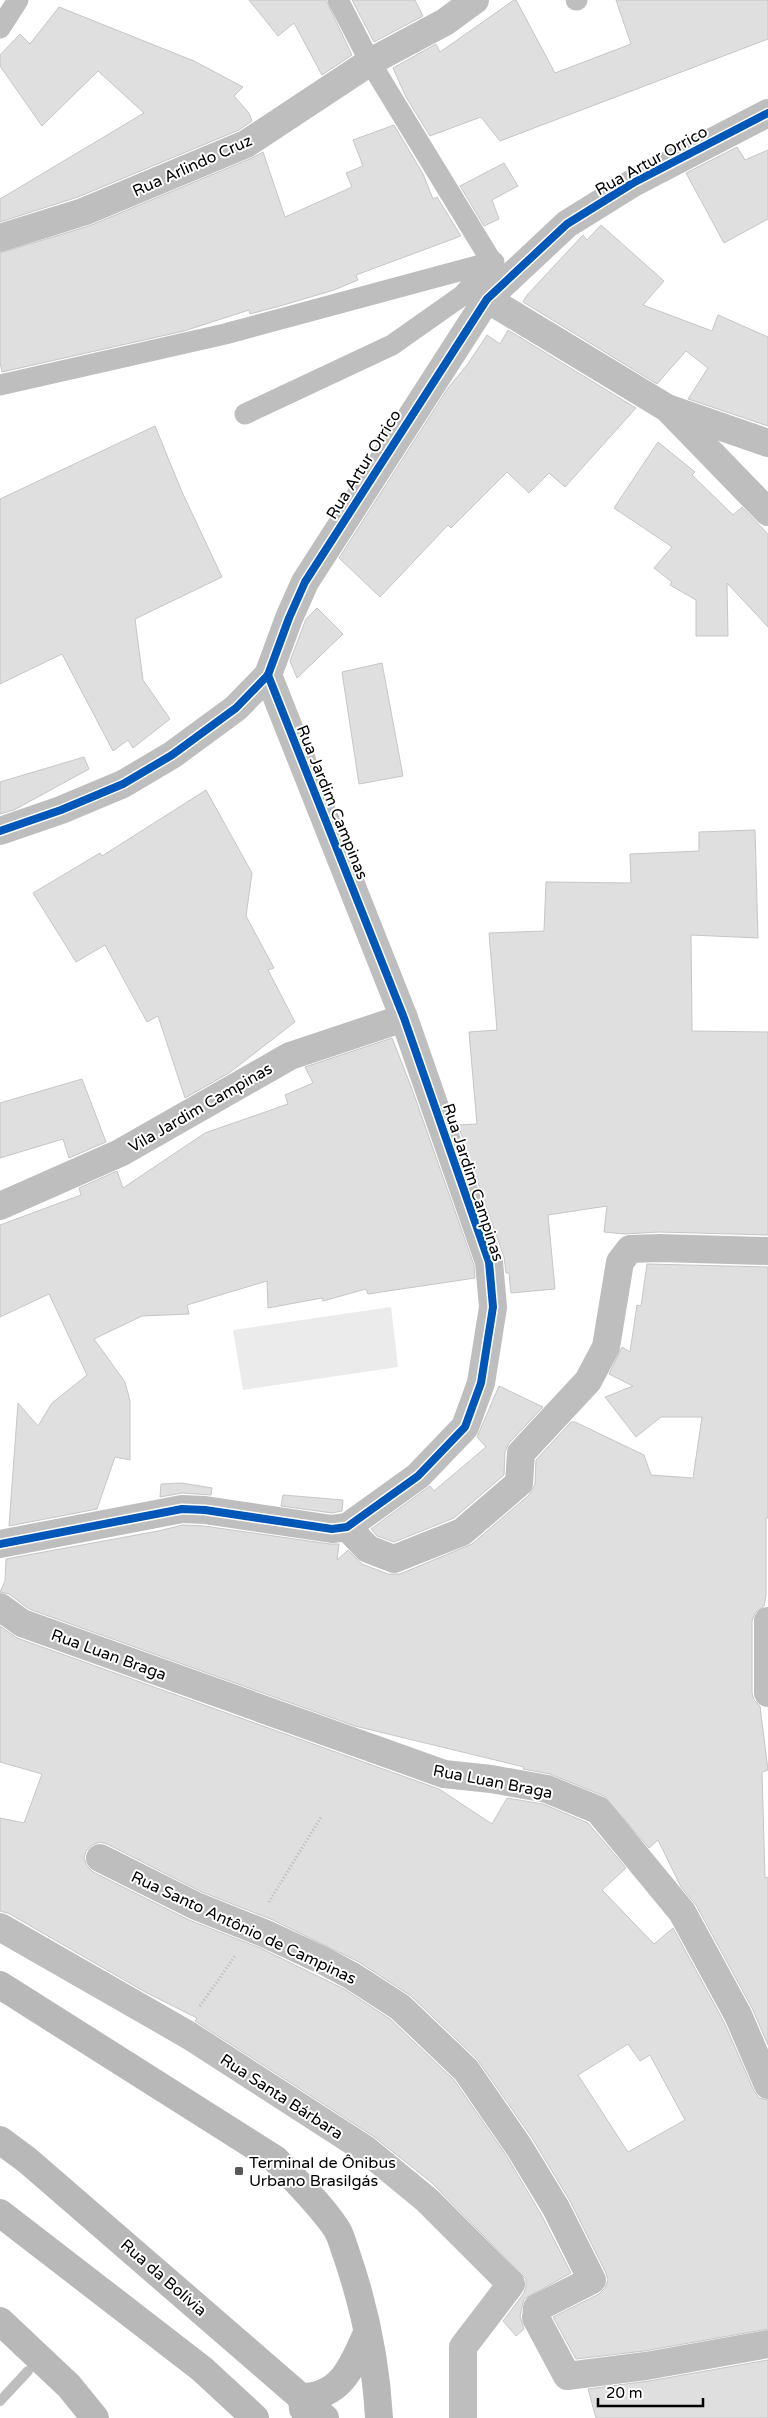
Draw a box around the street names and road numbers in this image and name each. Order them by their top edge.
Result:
street label: Rua Artur Orrico [592,122,711,200]
street label: Rua Arlindo Cruz [130,131,255,201]
street label: Rua Artur Orrico [322,406,406,523]
street label: Rua Jardim Campinas [292,722,372,883]
street label: Vila Jardim Campinas [125,1059,276,1157]
street label: Rua Jardim Campinas [438,1101,508,1264]
street label: Rua Luan Braga [48,1625,169,1685]
street label: Rua Luan Braga [431,1761,554,1803]
street label: Rua Santo Antônio de Campinas [128,1867,359,1989]
street label: Rua Santa Bárbara [216,2050,347,2144]
street label: Rua da Bolívia [116,2235,211,2321]

